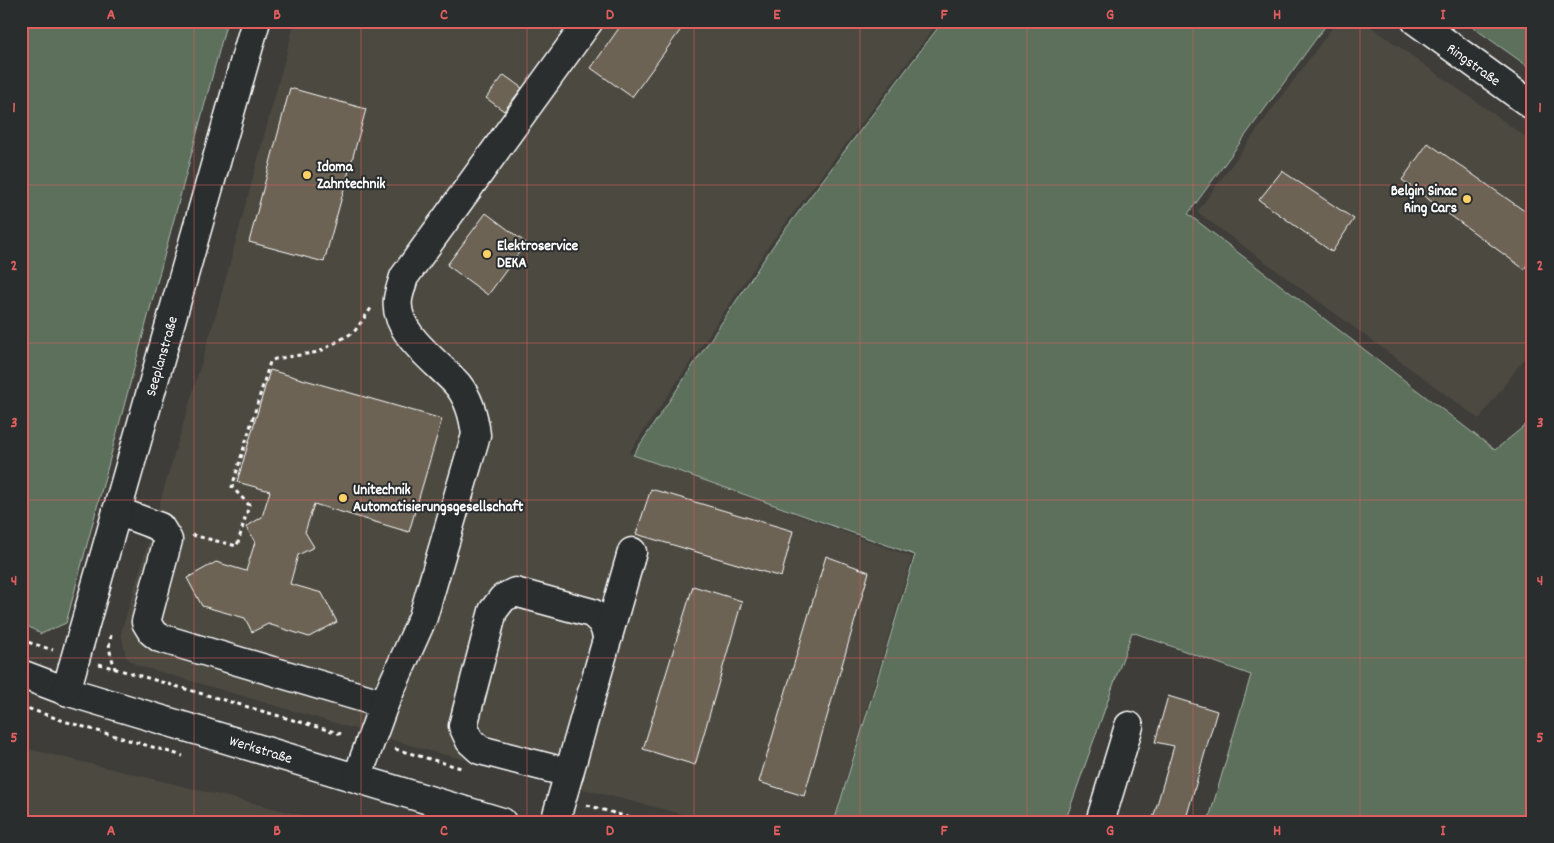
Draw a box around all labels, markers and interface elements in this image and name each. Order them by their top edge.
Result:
text: A [107,4,116,27]
text: B [273,4,281,27]
text: C [440,4,448,27]
text: D [606,4,615,27]
text: E [773,4,781,27]
text: F [940,4,948,27]
text: G [1106,4,1114,27]
text: H [1273,4,1281,27]
text: I [1441,4,1447,27]
street label: Ringstraße [1441,39,1505,93]
text: 1 [12,97,16,120]
text: 1 [1538,97,1542,120]
place label: Idoma Zahntechnik [317,157,385,196]
marker: Idoma Zahntechnik [301,169,313,181]
place label: Belgin Sinac Ring Cars [1391,181,1457,220]
marker: Belgin Sinac Ring Cars [1461,193,1473,205]
place label: Elektroservice DEKA [497,236,578,275]
marker: Elektroservice DEKA [481,248,493,260]
text: 2 [11,255,18,278]
text: 2 [1537,255,1544,278]
street label: Seeplanstraße [141,314,185,399]
text: 3 [10,412,18,435]
text: 3 [1536,412,1544,435]
place label: Unitechnik Automatisierungsgesellschaft [353,480,524,519]
marker: Unitechnik Automatisierungsgesellschaft [337,492,349,504]
text: 4 [11,570,17,593]
text: 4 [1537,570,1543,593]
text: 5 [10,727,18,750]
text: 5 [1536,727,1544,750]
street label: Werkstraße [226,731,295,771]
text: A [107,820,116,843]
text: B [273,820,281,843]
text: C [440,820,448,843]
text: D [606,820,615,843]
text: E [773,820,781,843]
text: F [940,820,948,843]
text: G [1106,820,1114,843]
text: H [1273,820,1281,843]
text: I [1441,820,1447,843]

